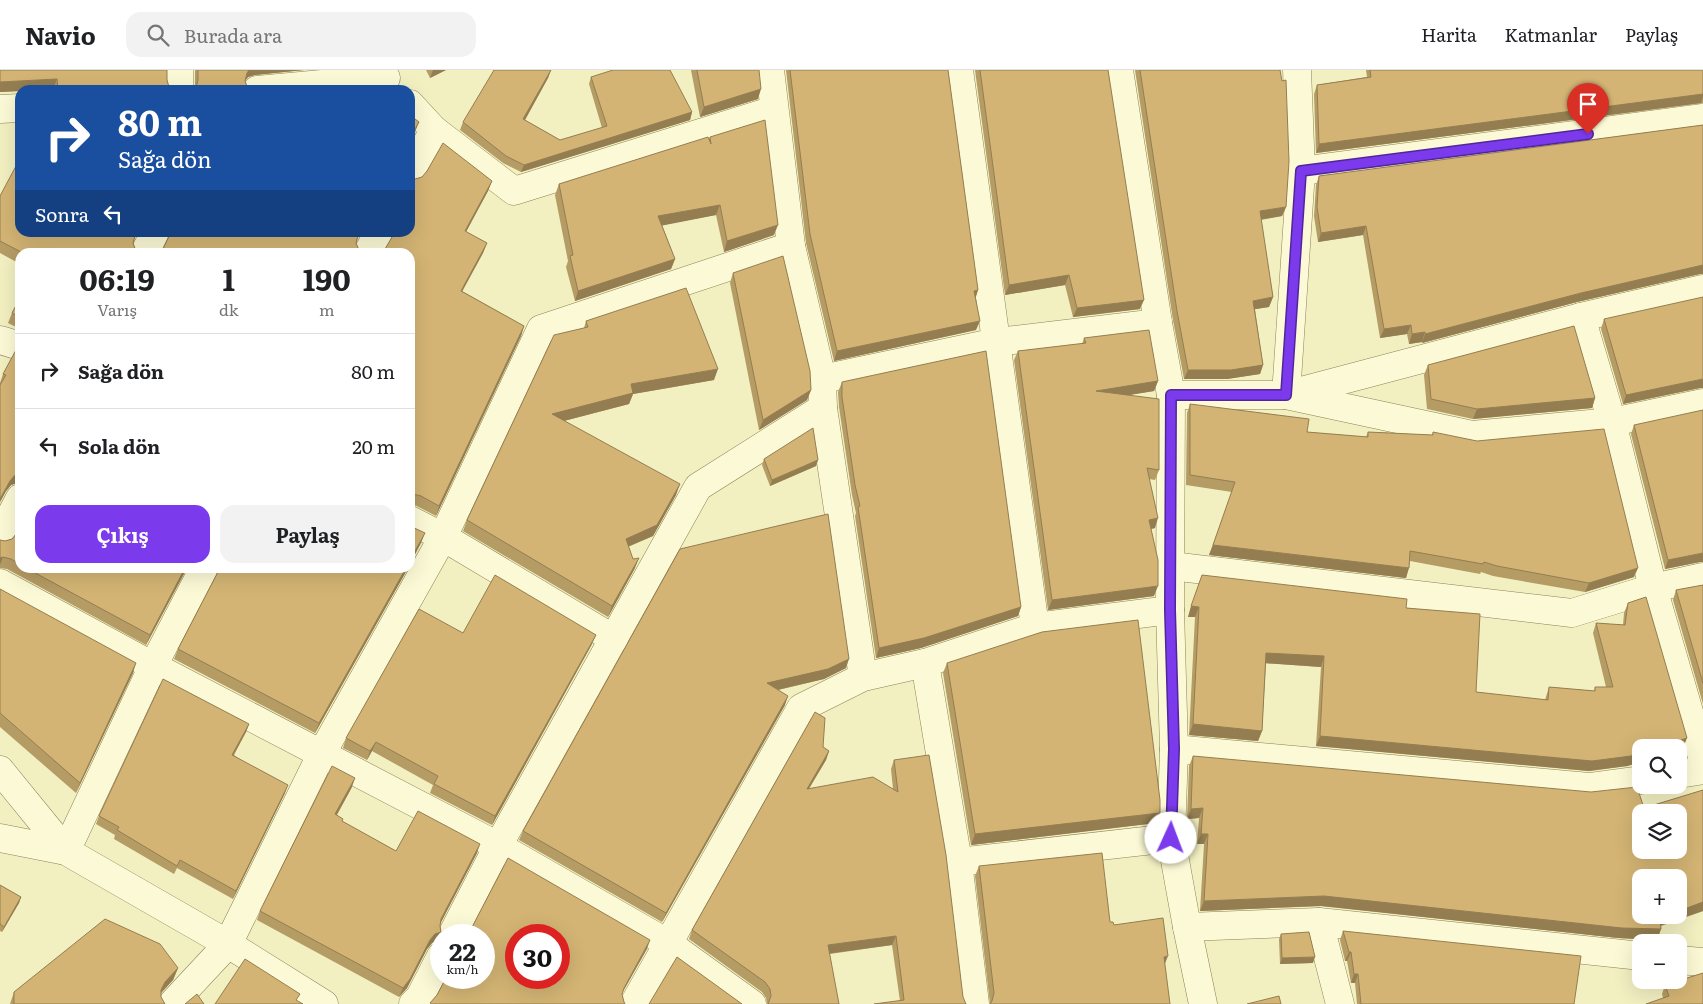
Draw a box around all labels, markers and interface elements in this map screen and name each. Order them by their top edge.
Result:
search box [126,12,476,57]
text: Navio [25,17,96,52]
icon: search [144,21,172,49]
text: Burada ara [184,21,282,49]
text: Harita [1421,21,1477,48]
text: Katmanlar [1505,21,1597,48]
text: Paylaş [1625,21,1678,48]
pin [1567,83,1609,134]
icon: arrive [1574,90,1602,118]
text: 80 m [118,95,202,147]
icon: right [35,105,100,170]
text: Sağa dön [118,142,212,175]
text: Sonra [35,200,89,228]
icon: left [99,200,127,228]
text: 06:19 [79,256,155,300]
text: 1 [222,256,235,300]
text: 190 [303,256,351,300]
text: Varış [97,297,137,321]
text: dk [219,297,238,321]
text: m [319,297,335,321]
icon: right [35,357,63,385]
text: Sağa dön [78,357,164,385]
text: 80 m [351,357,395,385]
icon: left [35,432,63,460]
text: Sola dön [78,432,160,460]
text: 20 m [352,432,395,460]
button: Çıkış [35,505,210,563]
button: Paylaş [220,505,395,563]
map controls [1632,739,1687,989]
button: search [1632,739,1687,794]
button: layers [1632,804,1687,859]
position arrow [1144,811,1196,863]
button: + [1632,869,1687,924]
speed limit sign: 30 [505,924,570,989]
text: 22 [449,932,476,969]
button: − [1632,934,1687,989]
text: km/h [447,960,478,978]

